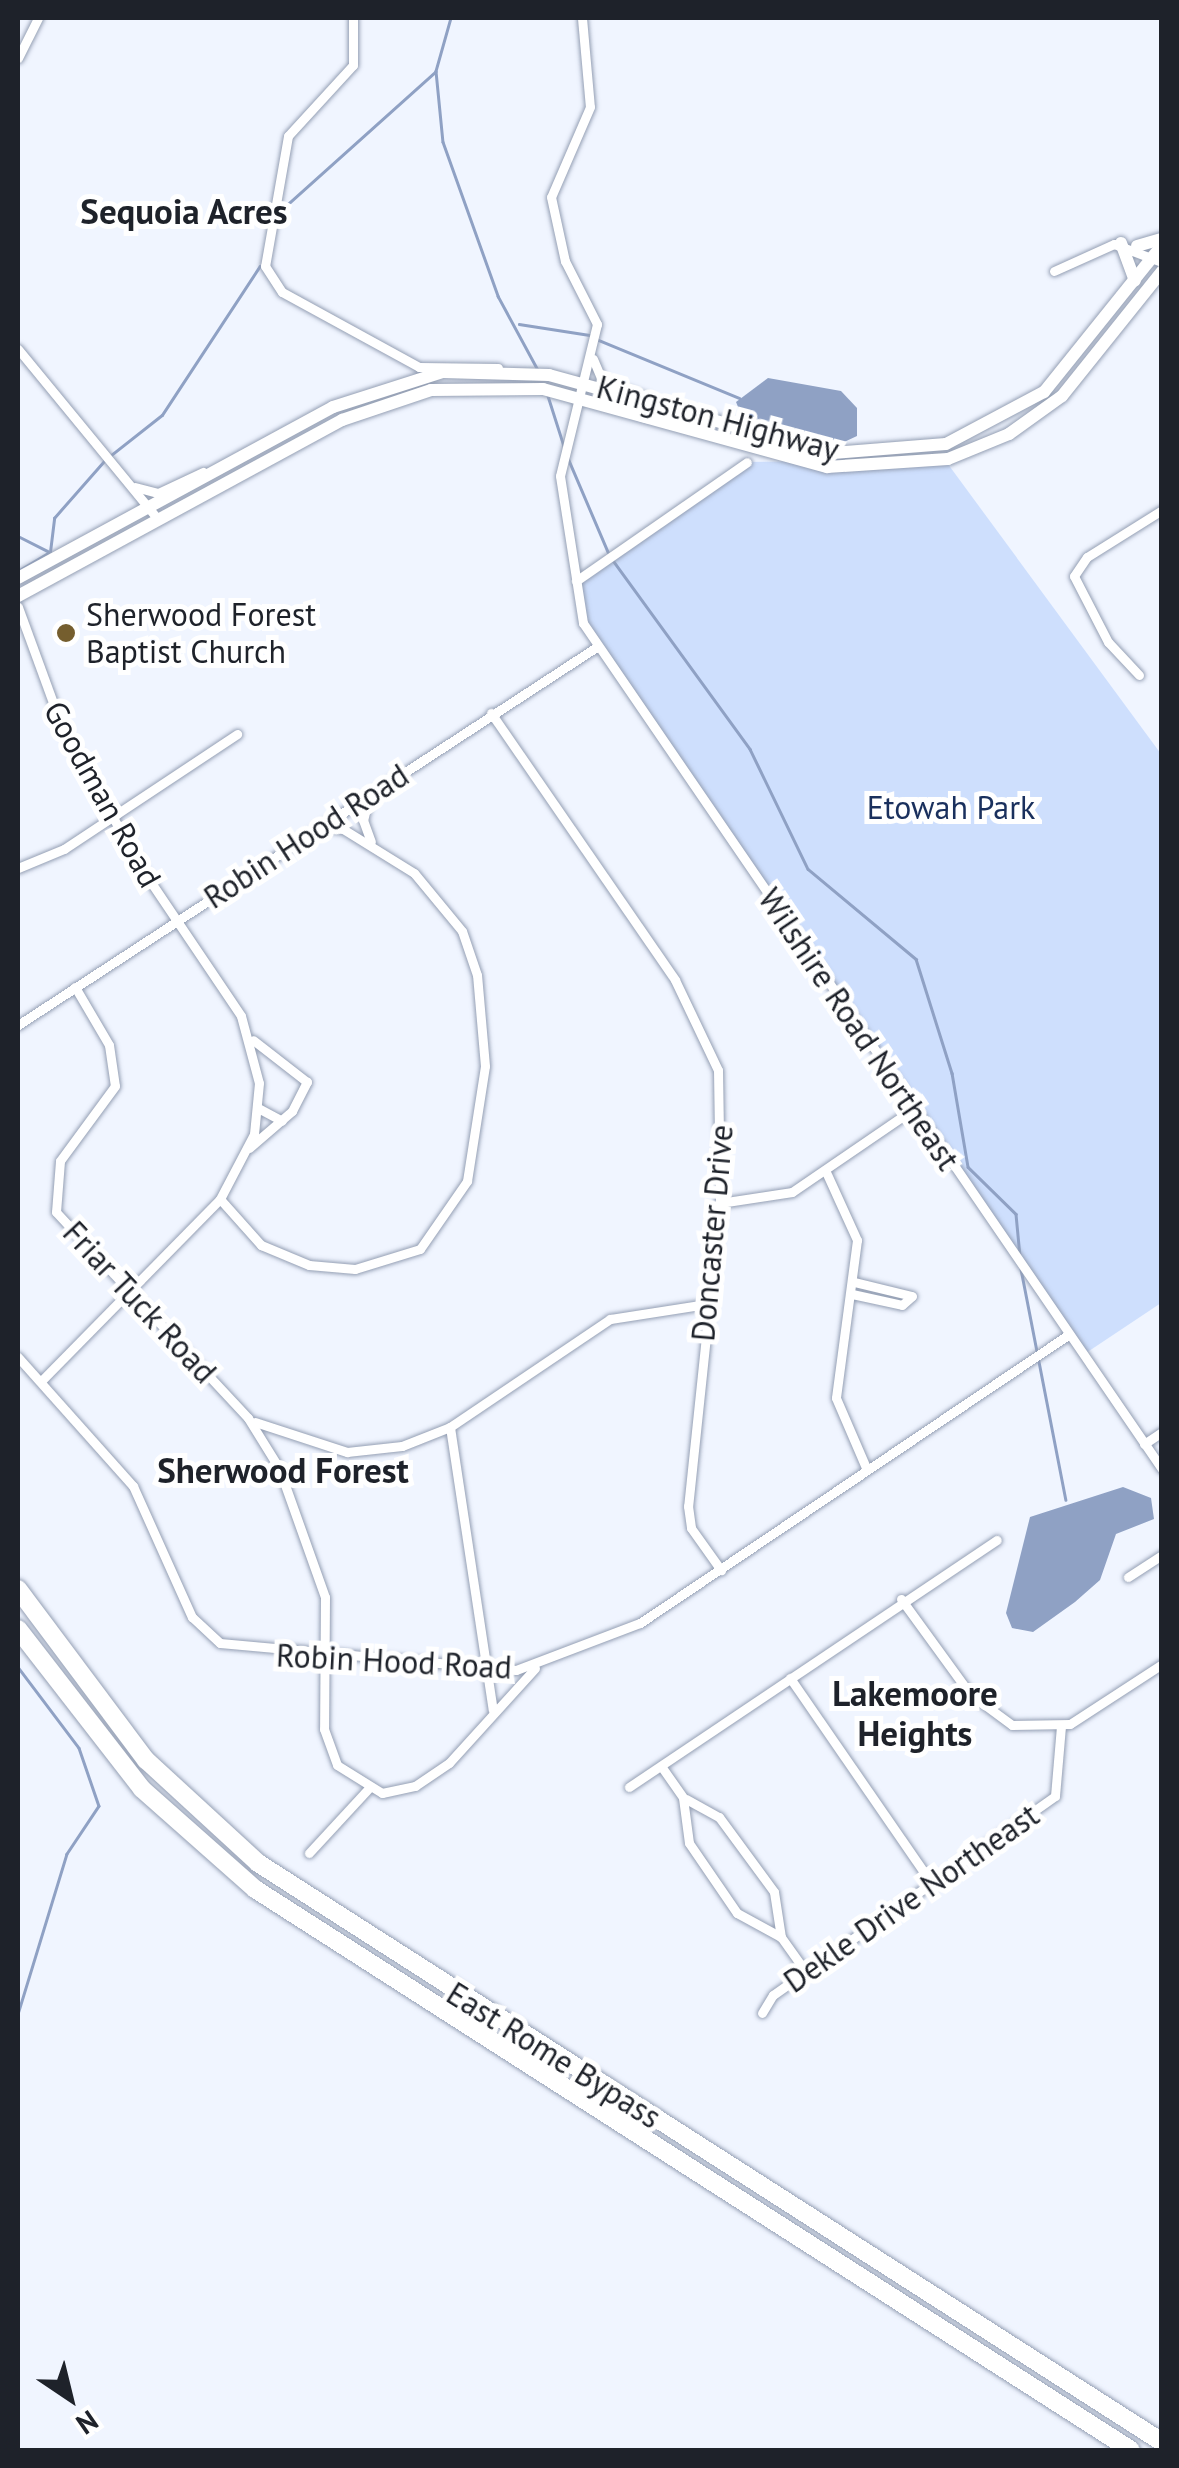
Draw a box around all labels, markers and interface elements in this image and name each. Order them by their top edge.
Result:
district label: Sequoia Acres [80,190,288,232]
street label: Kingston Highway [593,367,843,469]
place label: Sherwood Forest Baptist Church [86,596,316,671]
marker: Sherwood Forest Baptist Church [55,622,77,644]
street label: Goodman Road [36,694,170,894]
street label: Robin Hood Road [197,756,415,916]
park label: Etowah Park [867,788,1035,826]
street label: Wilshire Road Northeast [750,881,968,1177]
street label: Doncaster Drive [683,1123,741,1343]
street label: Friar Tuck Road [55,1212,225,1392]
district label: Sherwood Forest [157,1449,409,1491]
street label: Robin Hood Road [275,1636,513,1686]
district label: Lakemoore Heights [832,1672,998,1754]
street label: Dekle Drive Northeast [776,1796,1046,2000]
street label: East Rome Bypass [440,1974,668,2136]
north arrow [20,2348,120,2448]
text: N [69,2403,106,2443]

